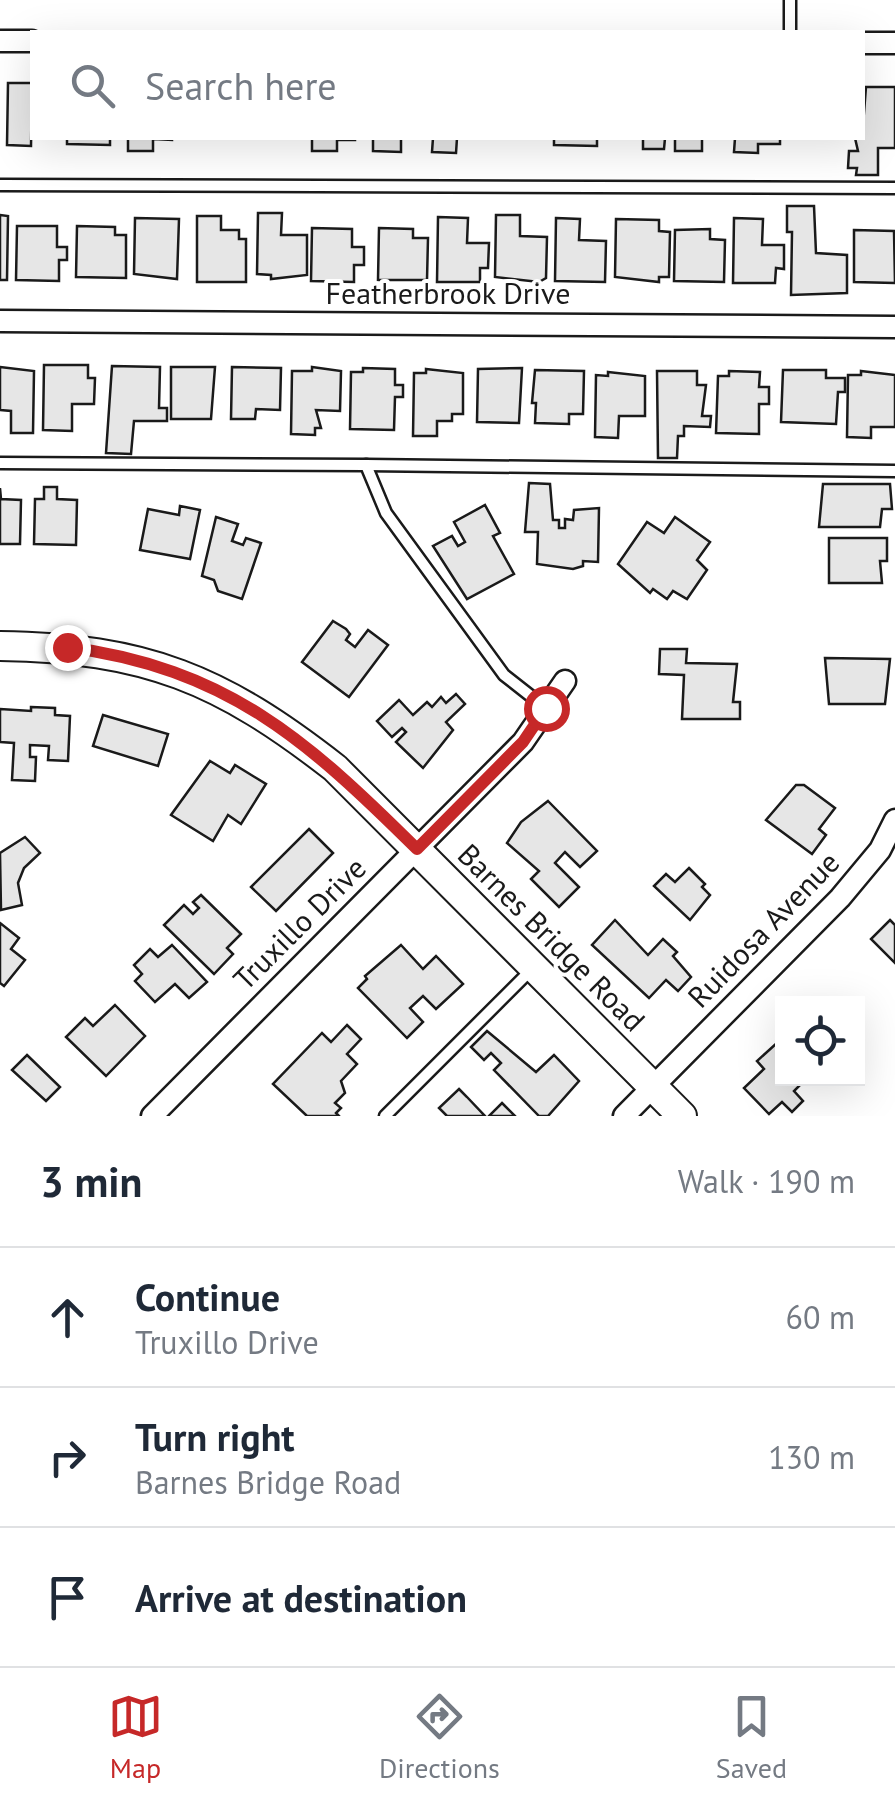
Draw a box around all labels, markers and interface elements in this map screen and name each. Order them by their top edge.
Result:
search box [30,30,865,140]
icon: search [65,58,120,113]
text: Search here [145,61,337,110]
street label: Featherbrook Drive [326,273,570,312]
route end [45,625,91,671]
route start [524,686,570,732]
street label: Barnes Bridge Road [450,835,654,1039]
street label: Ruidosa Avenue [679,843,847,1015]
street label: Truxillo Drive [224,848,374,998]
map controls [775,996,865,1086]
button: locate [775,996,865,1086]
text: 3 min [40,1154,142,1209]
text: Walk · 190 m [678,1160,855,1202]
text: Continue [135,1272,280,1321]
icon: ahead [40,1290,95,1345]
text: 60 m [786,1296,855,1338]
text: Truxillo Drive [135,1321,319,1363]
text: Turn right [135,1412,295,1461]
icon: right [40,1430,95,1485]
text: 130 m [768,1436,855,1478]
text: Barnes Bridge Road [135,1461,401,1503]
icon: arrive [40,1570,95,1625]
text: Arrive at destination [135,1573,467,1622]
tab: Map [108,1689,163,1786]
tab: Directions [379,1689,500,1786]
tab: Saved [716,1689,787,1786]

